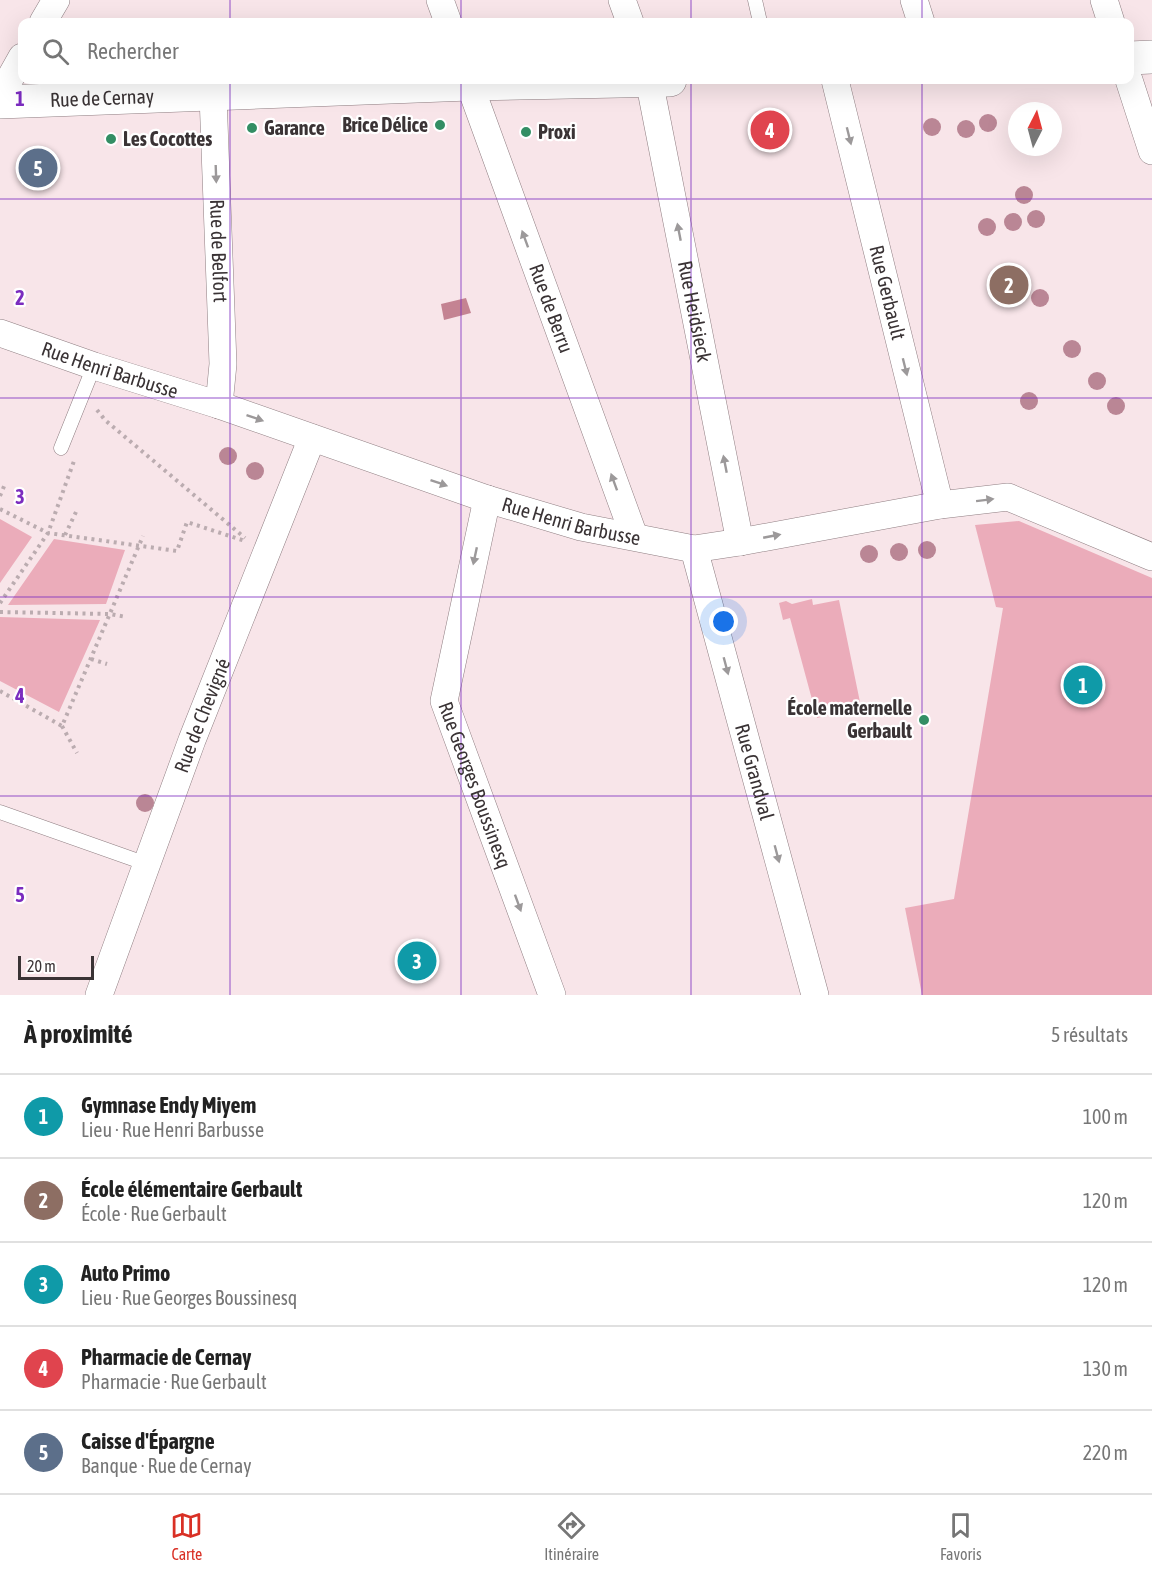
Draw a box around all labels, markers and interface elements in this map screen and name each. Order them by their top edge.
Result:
search box [18,18,1134,84]
icon: search [39,35,72,68]
text: Rechercher [87,38,178,64]
street label: Rue de Cernay [49,84,154,111]
text: 1 [15,87,25,110]
north arrow [1008,102,1062,156]
pin: 4 [750,108,790,152]
place label: Brice Délice [342,113,428,136]
place label: Garance [264,116,325,139]
marker: Brice Délice [433,118,447,132]
place label: Proxi [538,120,576,143]
marker: Garance [245,121,259,135]
marker: Proxi [519,125,533,139]
place label: Les Cocottes [123,127,212,150]
one-way arrow [845,127,855,146]
marker: Les Cocottes [104,132,118,146]
pin: 5 [18,146,57,190]
one-way arrow [211,165,221,184]
street label: Rue de Belfort [206,199,233,303]
one-way arrow [674,222,683,241]
one-way arrow [520,230,530,248]
street label: Rue Gerbault [865,243,911,342]
street label: Rue Heidsieck [674,259,716,364]
street label: Rue de Berru [525,261,578,356]
pin: 2 [990,262,1028,308]
text: 2 [15,286,25,309]
street label: Rue Henri Barbusse [39,337,181,403]
one-way arrow [900,358,910,376]
one-way arrow [246,413,264,423]
one-way arrow [720,454,729,473]
one-way arrow [608,472,618,490]
one-way arrow [430,478,448,488]
text: 3 [15,485,25,508]
street label: Rue Henri Barbusse [499,492,643,549]
one-way arrow [976,495,995,504]
one-way arrow [763,531,782,540]
one-way arrow [470,547,479,566]
your location [709,607,738,636]
street label: Rue de Chevigné [169,655,234,776]
one-way arrow [722,657,731,675]
pin: 1 [1064,662,1102,708]
text: 4 [14,684,25,707]
place label: École maternelle Gerbault [787,696,912,742]
street label: Rue Georges Boussinesq [434,698,516,871]
marker: École maternelle Gerbault [917,713,931,727]
street label: Rue Grandval [731,721,779,823]
one-way arrow [773,845,782,863]
text: 5 [15,883,25,906]
one-way arrow [514,894,524,912]
pin: 3 [398,938,436,984]
scale bar [18,953,94,980]
text: 20 m [27,957,56,975]
text: À proximité [24,1019,132,1049]
text: 5 résultats [1051,1023,1128,1046]
text: Gymnase Endy Miyem [81,1092,256,1118]
text: 1 [39,1105,48,1128]
text: 100 m [1083,1105,1128,1128]
text: Lieu · Rue Henri Barbusse [81,1118,264,1141]
text: École élémentaire Gerbault [81,1176,302,1202]
text: 2 [39,1189,48,1212]
text: 120 m [1083,1189,1128,1212]
text: École · Rue Gerbault [81,1202,227,1225]
text: Auto Primo [81,1260,170,1286]
text: 3 [39,1273,48,1296]
text: 120 m [1083,1273,1128,1296]
text: Lieu · Rue Georges Boussinesq [81,1286,297,1309]
text: Pharmacie de Cernay [81,1344,251,1370]
text: 4 [39,1357,48,1380]
text: 130 m [1083,1357,1128,1380]
text: Pharmacie · Rue Gerbault [81,1370,267,1393]
text: Caisse d'Épargne [81,1428,215,1454]
text: 5 [39,1441,48,1464]
text: 220 m [1083,1441,1128,1464]
text: Banque · Rue de Cernay [81,1454,251,1477]
tab: Carte [170,1509,203,1563]
tab: Itinéraire [544,1509,599,1563]
tab: Favoris [940,1509,982,1563]

